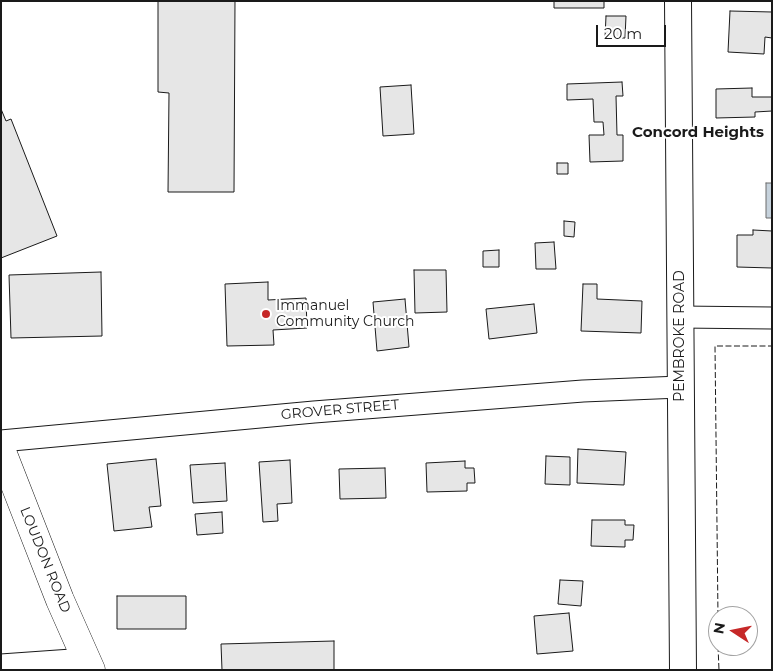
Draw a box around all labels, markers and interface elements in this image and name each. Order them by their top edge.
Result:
scale bar [598,15,668,47]
text: 20 m [604,24,642,43]
district label: Concord Heights [632,124,764,142]
street label: PEMBROKE ROAD [672,270,688,402]
place label: Immanuel Community Church [276,298,415,331]
marker: Immanuel Community Church [260,308,272,320]
street label: GROVER STREET [280,396,400,424]
street label: LOUDON ROAD [16,505,74,615]
north arrow [708,606,758,656]
text: N [709,621,729,636]

